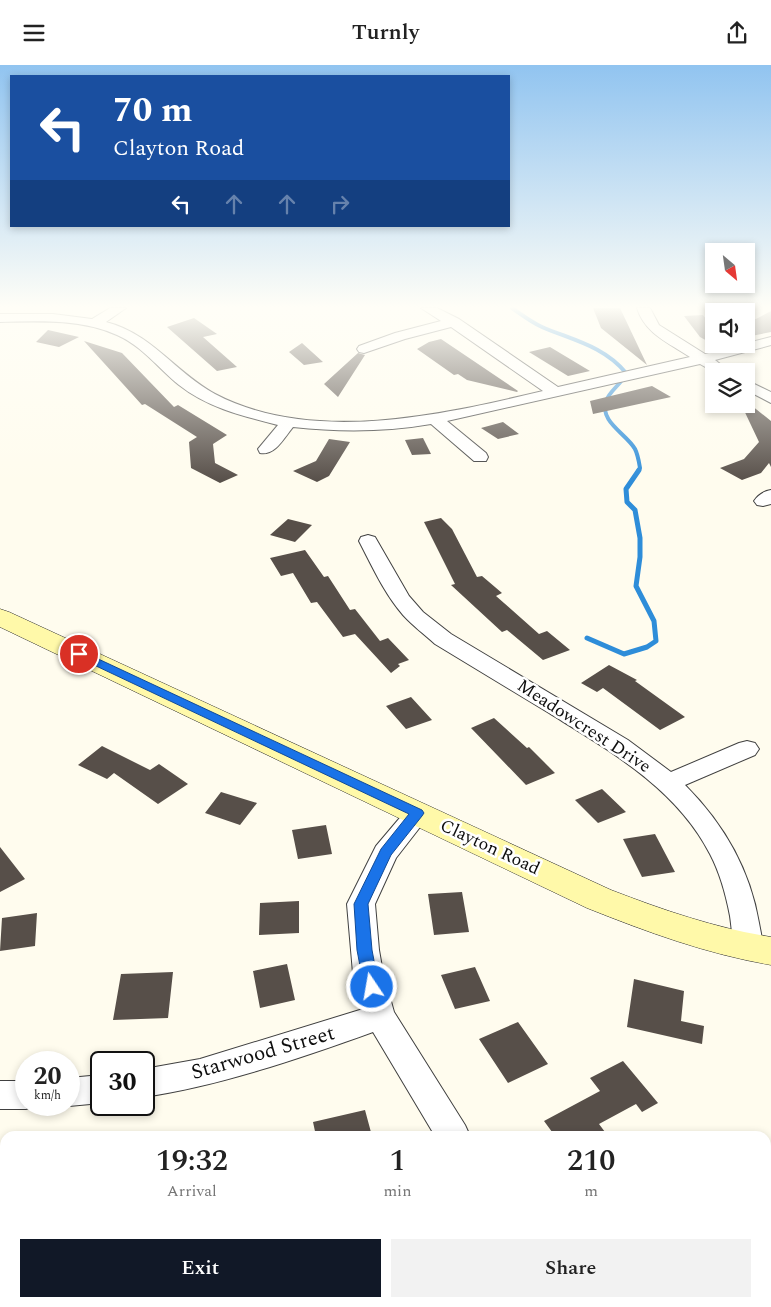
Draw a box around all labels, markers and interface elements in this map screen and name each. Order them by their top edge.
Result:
text: Turnly [352,16,419,49]
icon: menu [20,19,48,47]
icon: share [723,19,751,47]
text: 70 m [113,84,193,137]
icon: left [30,95,95,160]
text: Clayton Road [113,132,244,165]
icon: left [167,190,195,218]
icon: ahead [220,190,248,218]
icon: ahead [273,190,301,218]
icon: right [326,190,354,218]
north arrow [705,243,755,293]
map controls [705,243,755,413]
button: sound [705,303,755,353]
button: layers [705,363,755,413]
pin [58,633,100,675]
icon: arrive [65,640,93,668]
street label: Meadowcrest Drive [512,672,656,780]
street label: Clayton Road [436,812,544,882]
position arrow [345,960,397,1012]
street label: Starwood Street [187,1017,339,1089]
speed limit sign: 30 [90,1051,155,1116]
text: 20 [33,1058,62,1096]
text: km/h [34,1086,61,1105]
text: 19:32 [156,1138,228,1184]
text: 1 [389,1138,405,1184]
text: 210 [567,1138,615,1184]
text: Arrival [167,1179,217,1203]
text: min [383,1179,411,1203]
text: m [584,1179,598,1203]
button: Exit [20,1239,381,1297]
button: Share [391,1239,751,1297]

